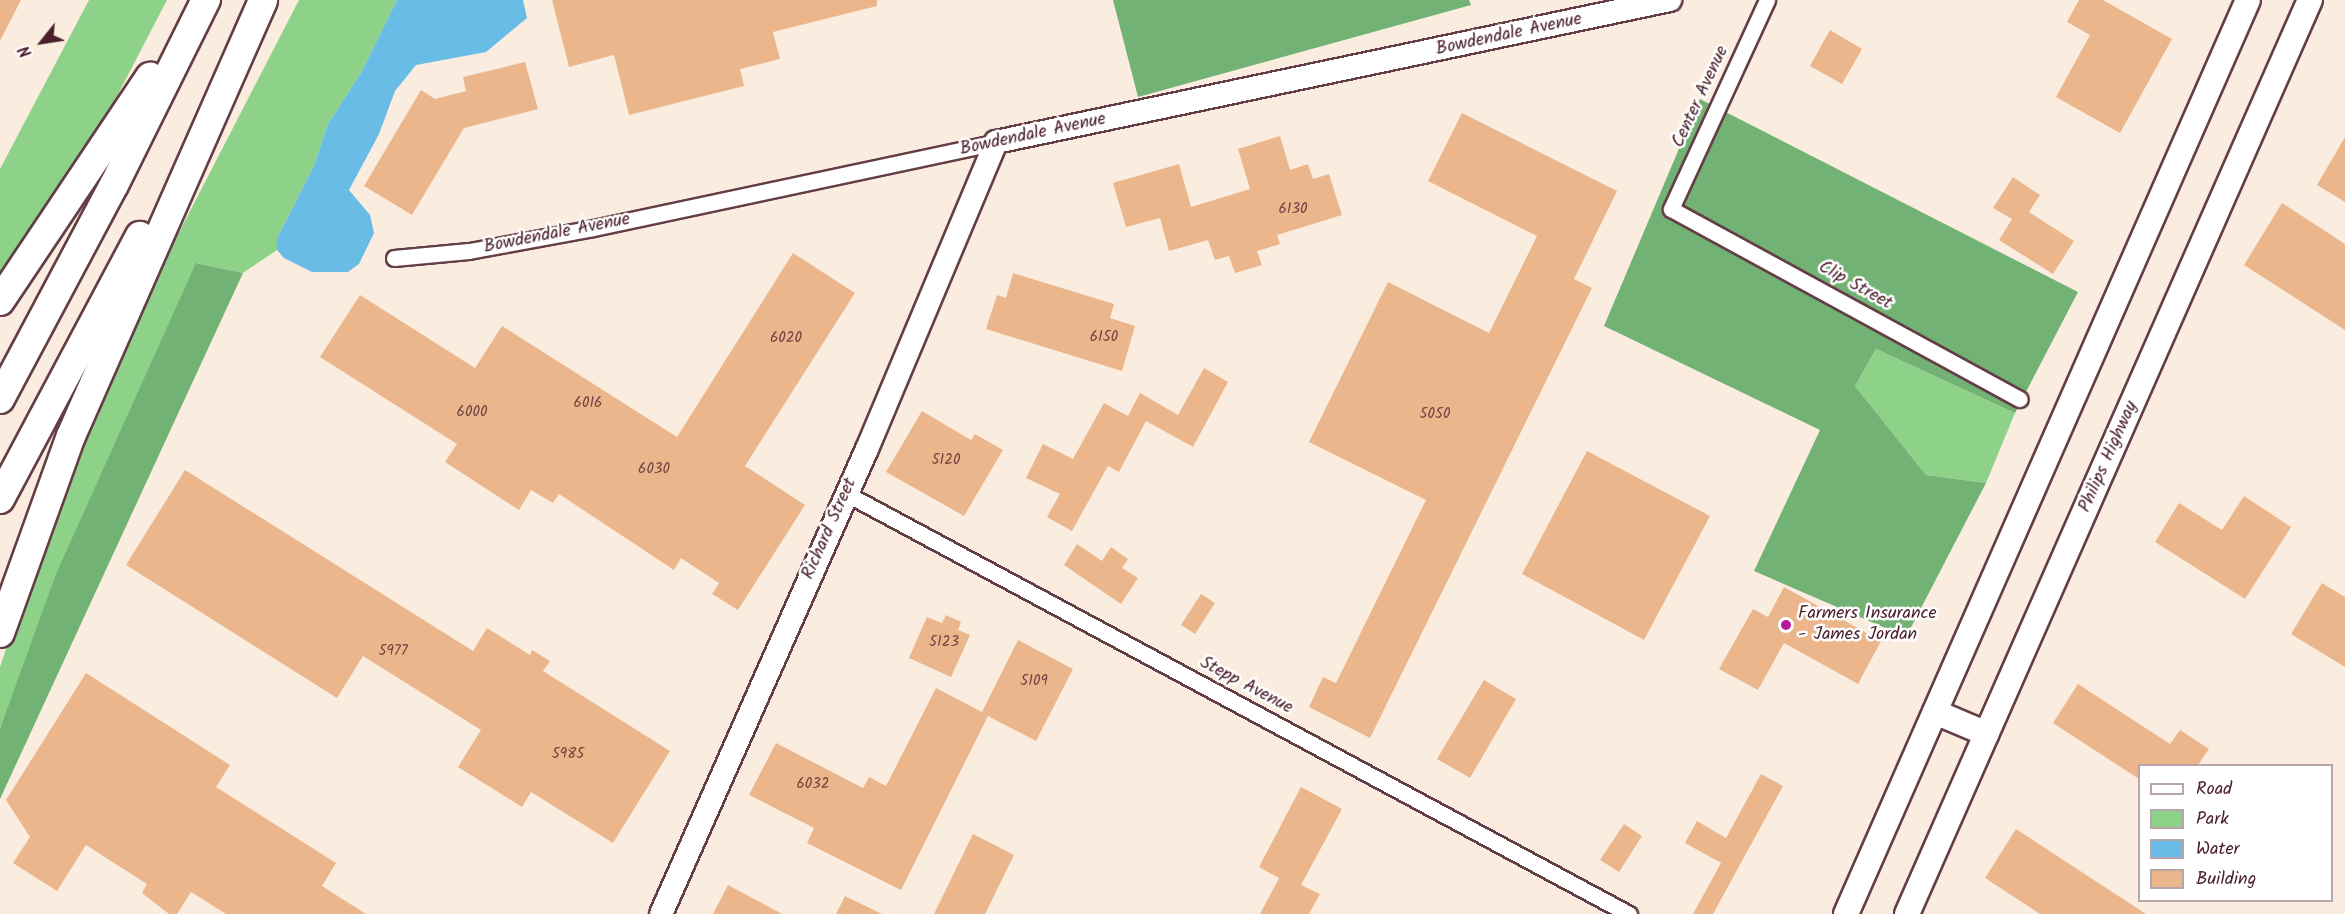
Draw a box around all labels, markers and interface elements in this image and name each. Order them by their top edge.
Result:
street label: Bowdendale Avenue [1434,9,1584,61]
north arrow [12,12,72,72]
text: N [13,41,39,62]
street label: Center Avenue [1668,43,1734,151]
street label: Bowdendale Avenue [958,109,1108,161]
house number: 6130 [1278,201,1308,219]
street label: Bowdendale Avenue [482,209,632,259]
street label: Clip Street [1814,257,1896,315]
house number: 6150 [1090,329,1118,347]
house number: 6020 [770,330,802,348]
house number: 6016 [574,395,602,413]
street label: Philips Highway [2075,398,2143,516]
house number: 6000 [457,404,487,422]
house number: 5050 [1419,406,1451,424]
house number: 5120 [932,452,960,470]
house number: 6030 [638,461,670,479]
street label: Richard Street [798,475,862,583]
place label: Farmers Insurance - James Jordan [1798,604,1937,646]
marker: Farmers Insurance - James Jordan [1779,618,1793,632]
house number: 5123 [929,634,959,652]
house number: 5977 [378,643,408,661]
street label: Stepp Avenue [1196,653,1296,719]
house number: 5109 [1020,673,1048,691]
house number: 5985 [552,746,584,764]
legend [2138,764,2333,902]
text: Road [2196,775,2232,804]
house number: 6032 [796,776,830,794]
text: Park [2196,805,2229,834]
text: Water [2196,835,2240,864]
text: Building [2196,865,2256,894]

